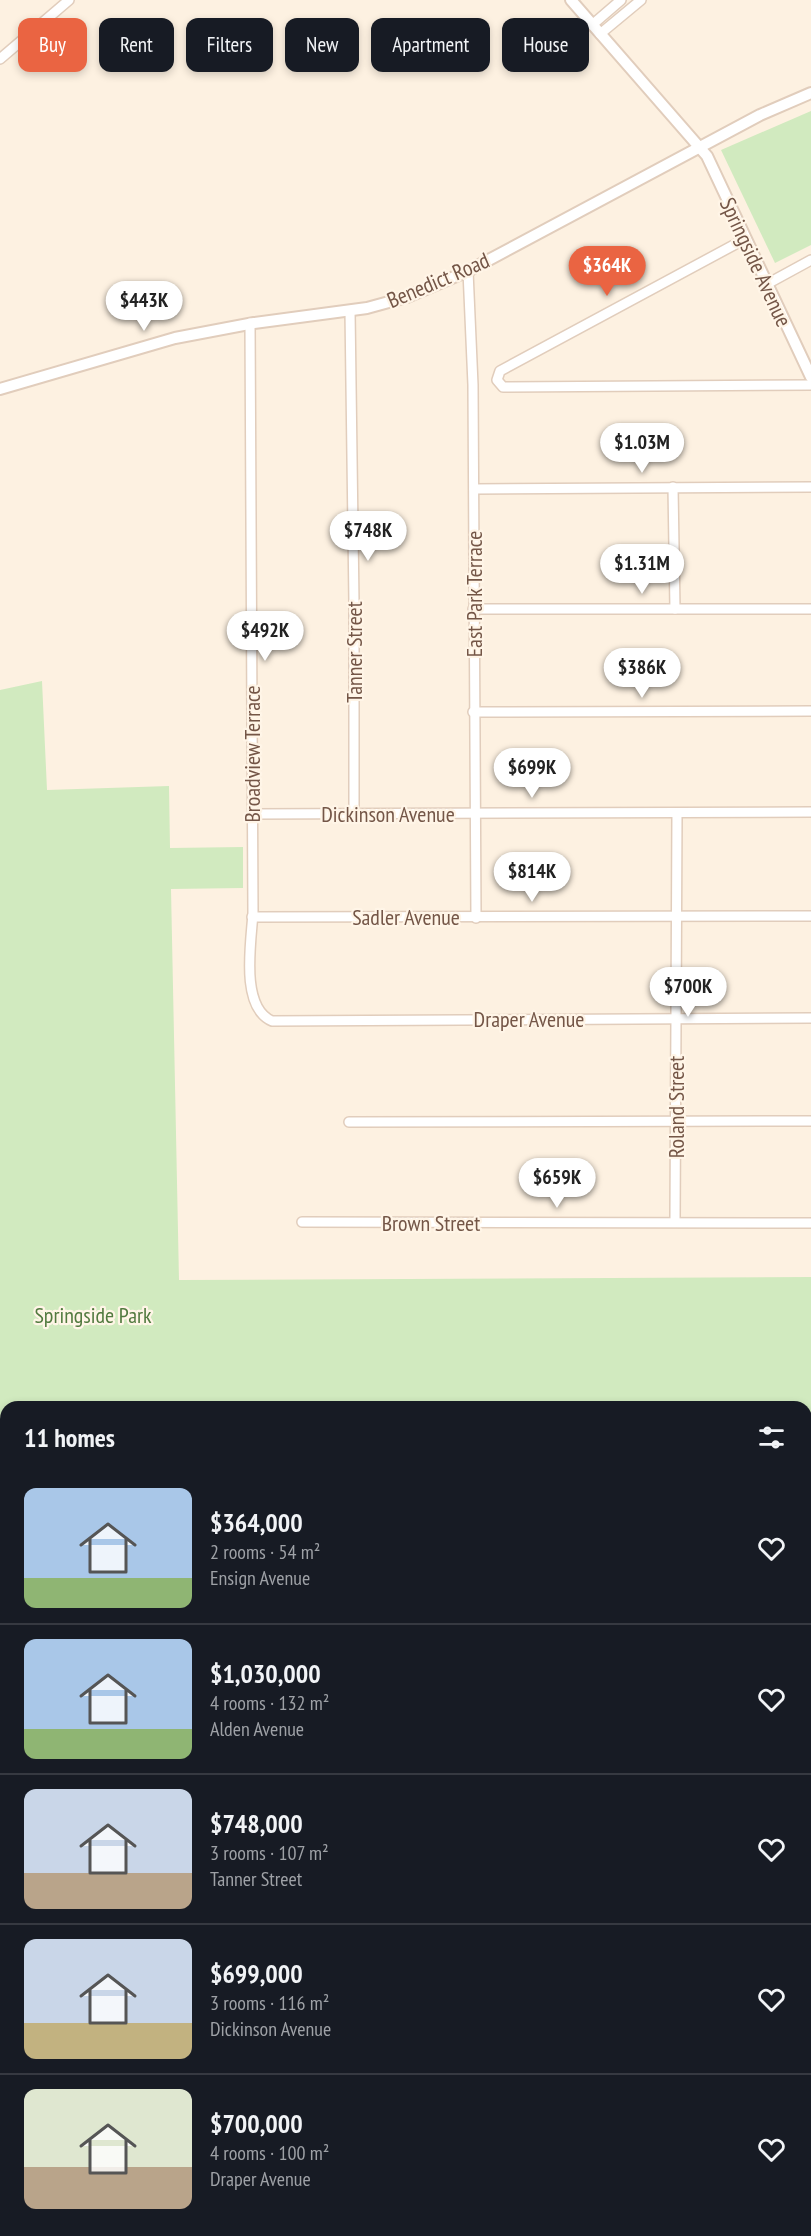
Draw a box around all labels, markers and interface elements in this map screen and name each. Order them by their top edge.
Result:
chip: Buy [18,18,87,72]
chip: Rent [99,18,174,72]
chip: Filters [186,18,273,72]
chip: New [285,18,359,72]
chip: Apartment [371,18,490,72]
chip: House [502,18,589,72]
street label: Springside Avenue [714,193,798,331]
street label: Benedict Road [383,246,493,314]
pin: $364K [565,246,649,297]
text: $364K [583,252,631,278]
pin: $443K [102,281,186,332]
text: $443K [120,287,168,313]
pin: $1.03M [593,423,691,474]
text: $1.03M [614,429,670,455]
pin: $748K [326,511,410,562]
text: $748K [344,517,392,543]
street label: East Park Terrace [460,531,488,657]
pin: $1.31M [593,544,691,595]
text: $1.31M [614,550,670,576]
street label: Tanner Street [340,601,368,703]
pin: $492K [223,611,307,662]
text: $492K [241,617,289,643]
pin: $386K [600,648,684,699]
text: $386K [618,654,666,680]
street label: Broadview Terrace [238,685,266,823]
pin: $699K [490,748,574,799]
text: $699K [508,754,556,780]
street label: Dickinson Avenue [321,800,455,828]
pin: $814K [490,852,574,903]
text: $814K [508,858,556,884]
street label: Sadler Avenue [352,903,460,931]
pin: $700K [646,967,730,1018]
text: $700K [664,973,712,999]
street label: Draper Avenue [474,1005,584,1033]
street label: Roland Street [662,1056,690,1158]
pin: $659K [515,1158,599,1209]
text: $659K [533,1164,581,1190]
street label: Brown Street [382,1209,480,1237]
park label: Springside Park [34,1301,152,1329]
text: 11 homes [24,1421,115,1454]
icon: filters [755,1421,788,1454]
text: $364,000 [210,1506,303,1539]
icon: home [72,1512,144,1584]
icon: heart [755,1532,788,1565]
text: 2 rooms · 54 m² [210,1539,320,1565]
text: Ensign Avenue [210,1565,310,1591]
text: $1,030,000 [210,1657,321,1690]
icon: home [72,1663,144,1735]
icon: heart [755,1683,788,1716]
text: 4 rooms · 132 m² [210,1690,329,1716]
text: Alden Avenue [210,1716,304,1742]
text: $748,000 [210,1807,303,1840]
icon: home [72,1813,144,1885]
icon: heart [755,1833,788,1866]
text: 3 rooms · 107 m² [210,1840,329,1866]
text: Tanner Street [210,1866,302,1892]
text: $699,000 [210,1957,303,1990]
icon: home [72,1963,144,2035]
icon: heart [755,1983,788,2016]
text: 3 rooms · 116 m² [210,1990,329,2016]
text: Dickinson Avenue [210,2016,331,2042]
text: $700,000 [210,2107,303,2140]
icon: home [72,2113,144,2185]
icon: heart [755,2133,788,2166]
text: 4 rooms · 100 m² [210,2140,329,2166]
text: Draper Avenue [210,2166,311,2192]

